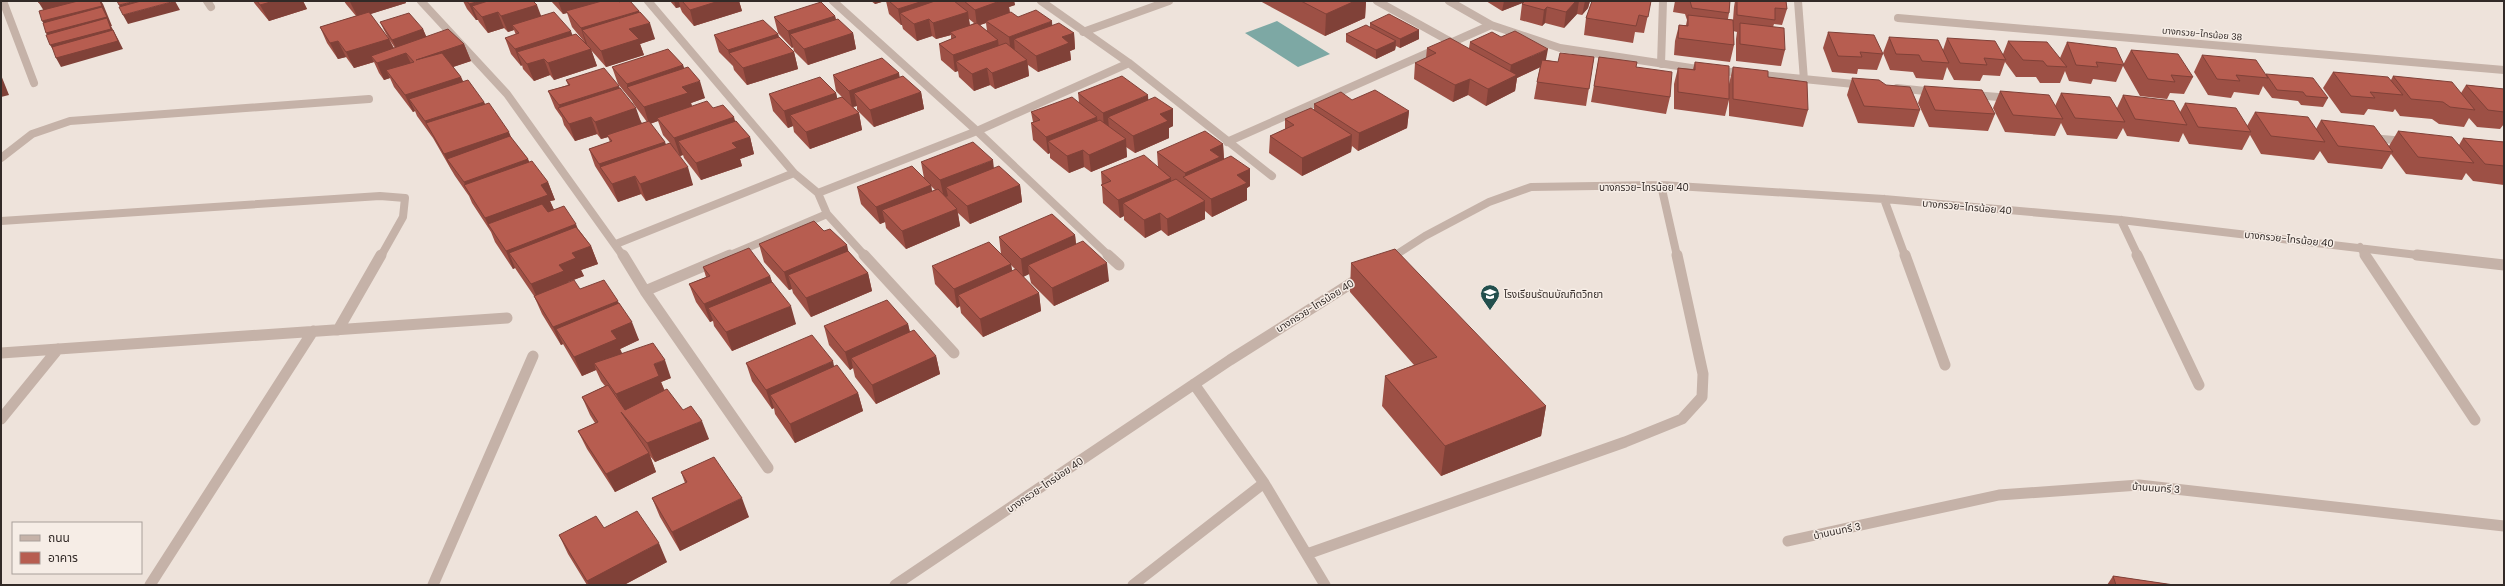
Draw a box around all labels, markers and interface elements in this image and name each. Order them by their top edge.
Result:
street label: บางกรวย-ไทรน้อย 38 [2161,25,2243,44]
street label: บางกรวย-ไทรน้อย 40 [1599,180,1689,195]
street label: บางกรวย-ไทรน้อย 40 [1922,196,2012,218]
street label: บางกรวย-ไทรน้อย 40 [2244,227,2334,251]
street label: บางกรวย-ไทรน้อย 40 [1273,276,1357,336]
school or university icon: โรงเรียนรัตนบัณฑิตวิทยา [1479,283,1501,311]
place label: โรงเรียนรัตนบัณฑิตวิทยา [1504,287,1603,302]
street label: บางกรวย-ไทรน้อย 40 [1004,454,1086,516]
street label: บ้านนนทรี 3 [2132,479,2181,497]
street label: บ้านนนทรี 3 [1812,519,1862,543]
legend [12,522,142,574]
text: ถนน [48,529,70,546]
text: อาคาร [48,549,78,566]

